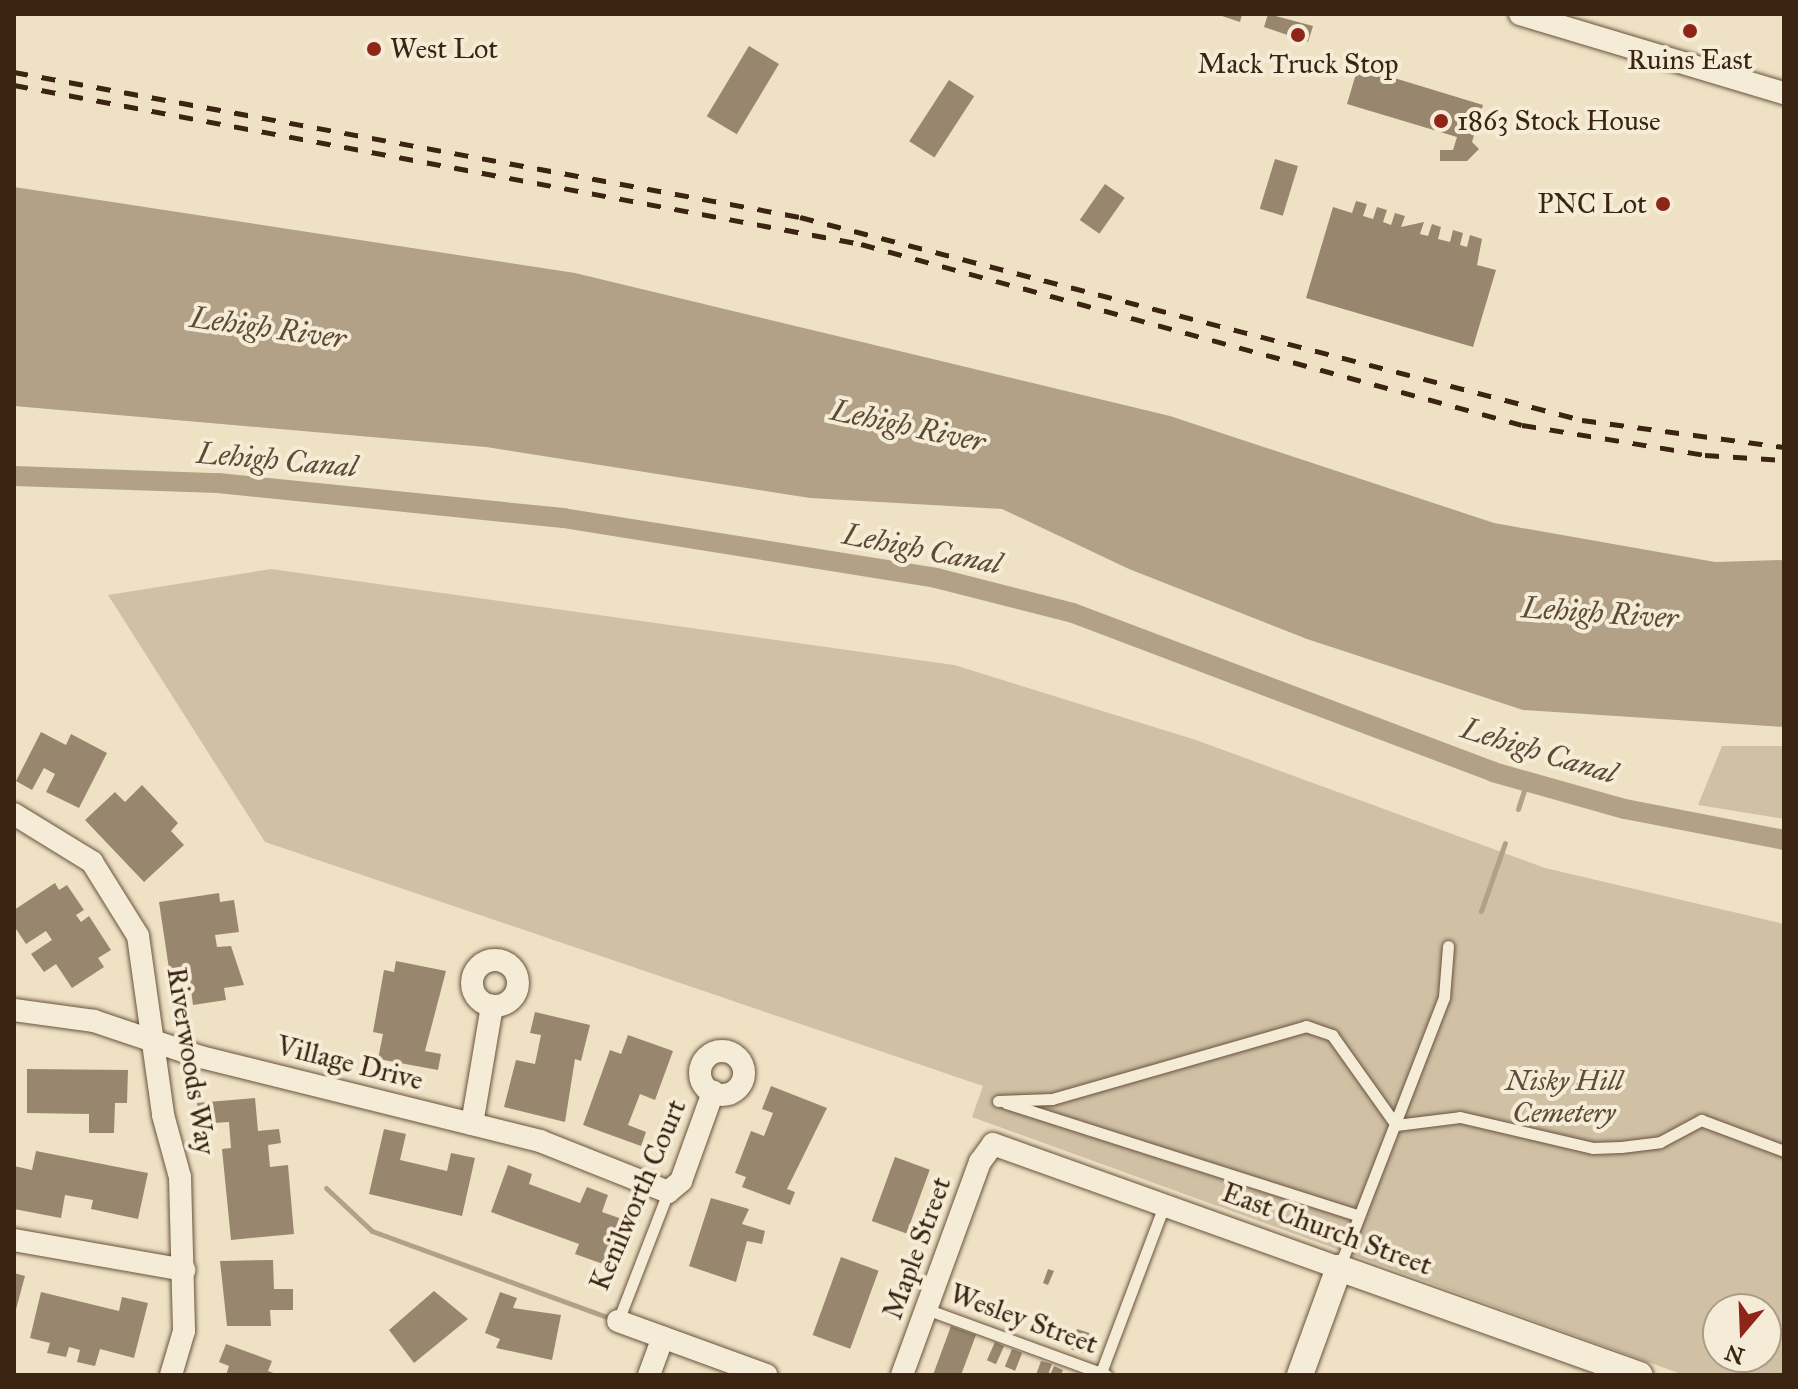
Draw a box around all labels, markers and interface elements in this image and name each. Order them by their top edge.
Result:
marker: Ruins East [1681,22,1699,40]
marker: Mack Truck Stop [1289,26,1307,44]
place label: West Lot [390,32,498,66]
marker: West Lot [365,40,383,58]
place label: Ruins East [1627,43,1753,77]
place label: Mack Truck Stop [1198,47,1398,81]
place label: 1863 Stock House [1457,104,1661,138]
marker: 1863 Stock House [1432,112,1450,130]
place label: PNC Lot [1537,187,1647,221]
marker: PNC Lot [1654,195,1672,213]
water label: Lehigh River [188,299,348,357]
water label: Lehigh River [828,392,988,460]
water label: Lehigh Canal [195,435,359,485]
water label: Lehigh Canal [840,516,1004,582]
water label: Lehigh River [1520,590,1680,636]
water label: Lehigh Canal [1457,710,1621,792]
street label: Riverwoods Way [160,965,222,1157]
street label: Village Drive [273,1029,427,1097]
park label: Nisky Hill Cemetery [1505,1064,1623,1130]
street label: Kenilworth Court [583,1094,693,1296]
street label: Maple Street [876,1172,958,1324]
street label: East Church Street [1218,1175,1436,1283]
street label: Wesley Street [945,1277,1103,1361]
north arrow [1702,1293,1782,1373]
text: N [1721,1338,1748,1370]

